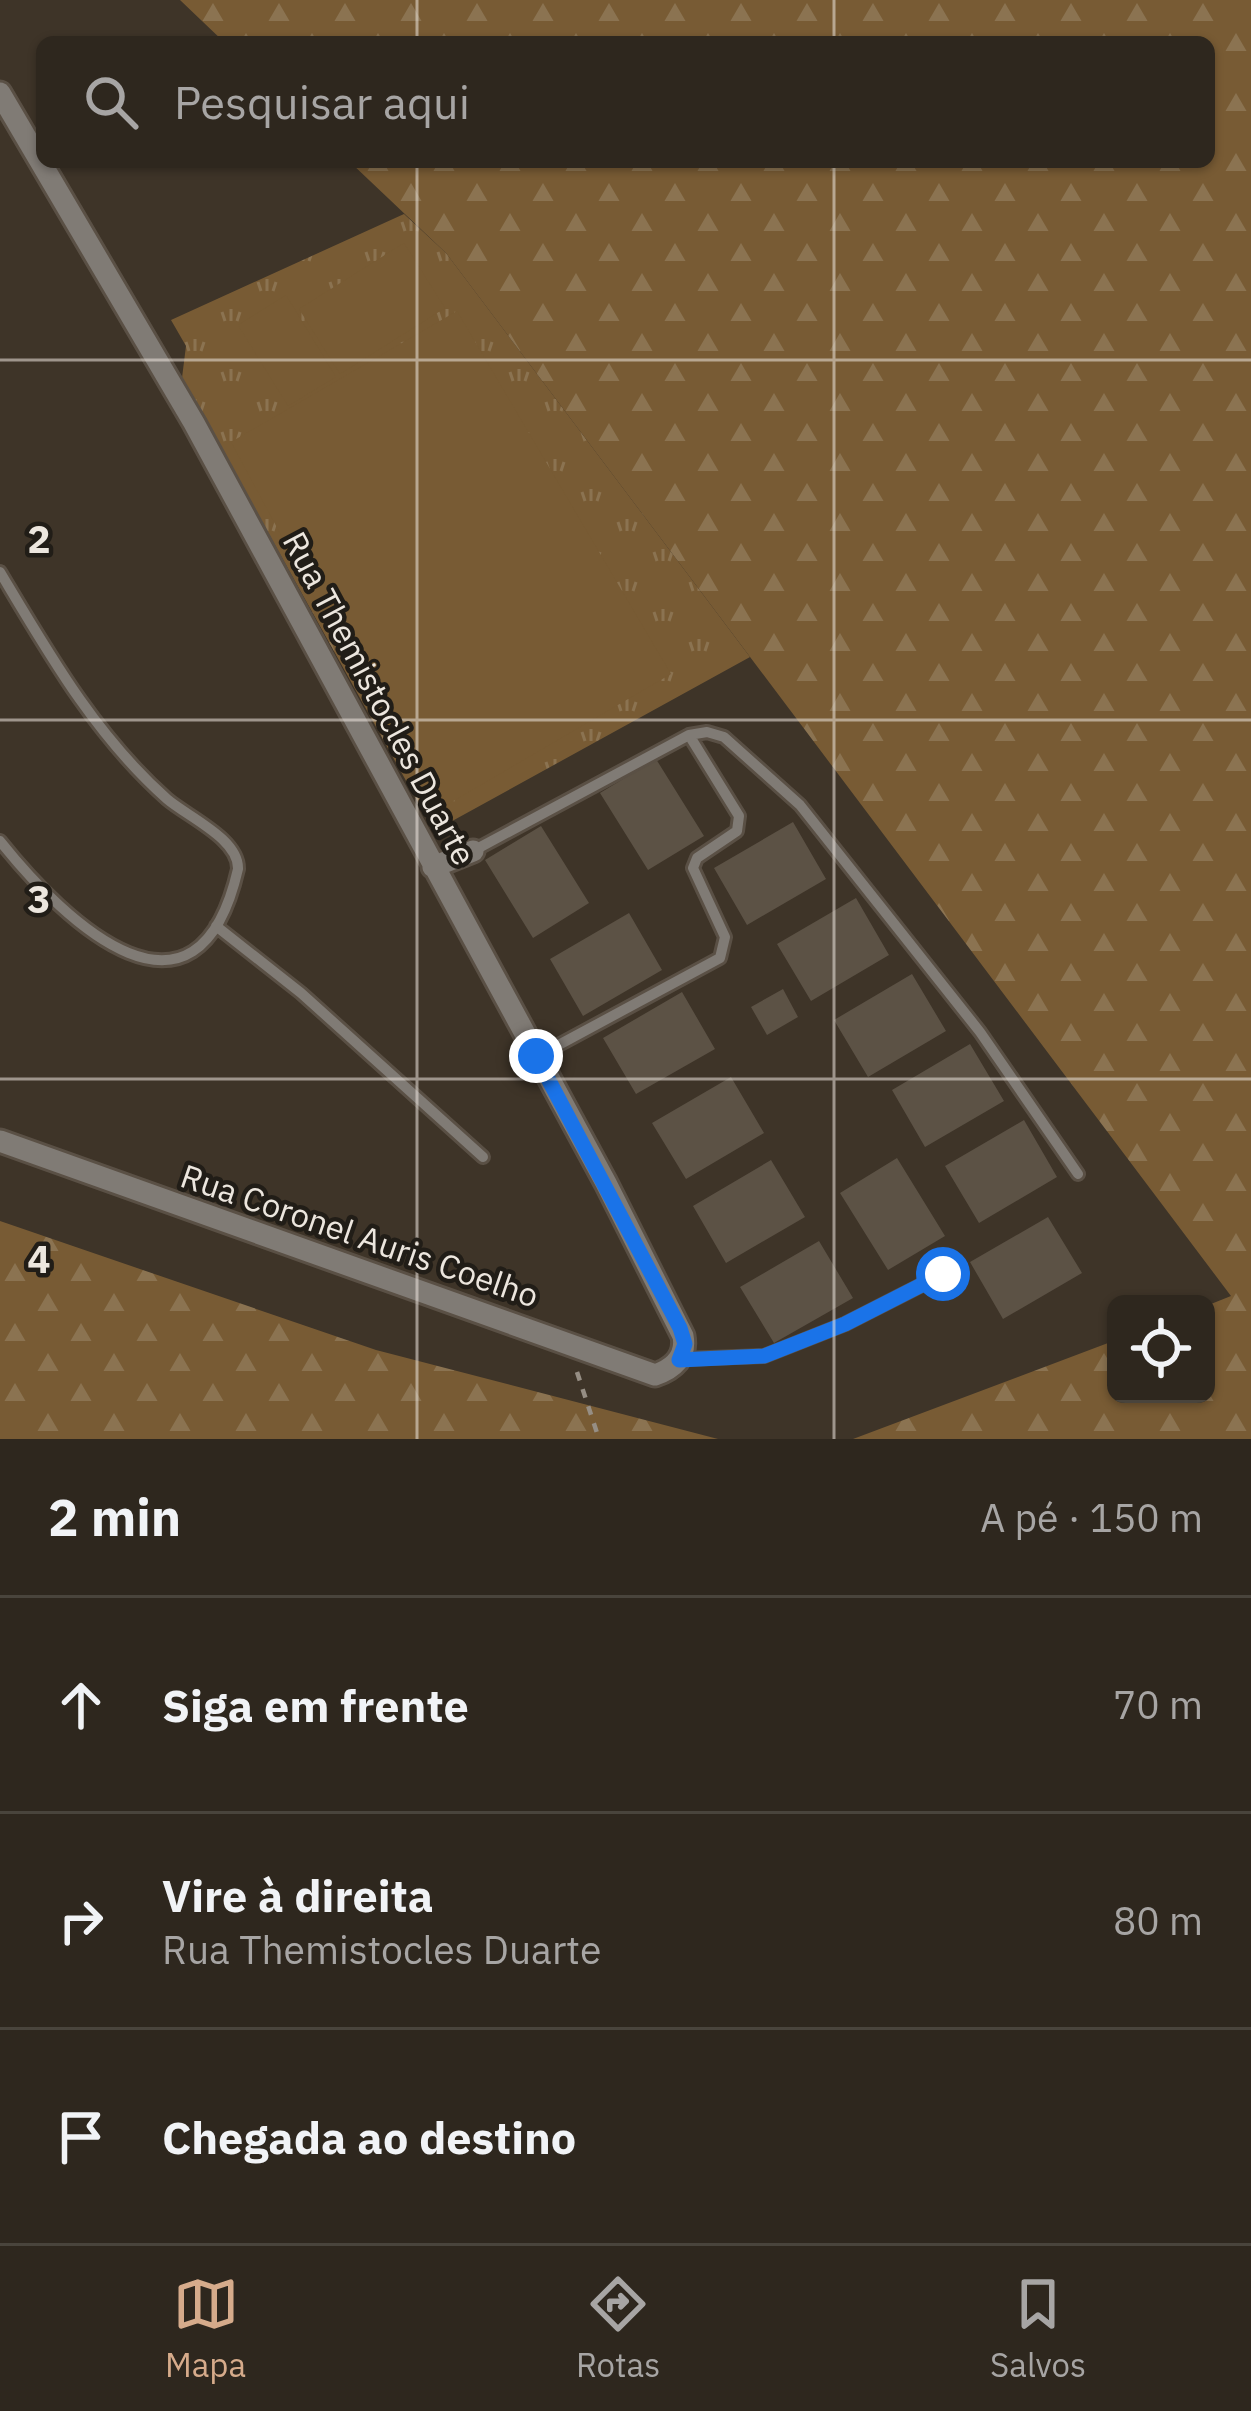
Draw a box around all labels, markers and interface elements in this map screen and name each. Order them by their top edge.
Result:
search box [36,36,1215,168]
icon: search [78,69,144,135]
text: Pesquisar aqui [174,73,470,131]
text: 2 [27,513,51,564]
street label: Rua Themistocles Duarte [274,524,486,872]
text: 3 [27,873,51,924]
route end [509,1029,563,1083]
street label: Rua Coronel Auris Coelho [175,1154,545,1316]
text: 4 [27,1233,51,1284]
route start [916,1247,970,1301]
map controls [1107,1295,1215,1403]
button: locate [1107,1295,1215,1403]
text: 2 min [48,1484,181,1550]
text: A pé · 150 m [980,1492,1203,1543]
icon: ahead [48,1672,114,1738]
text: Siga em frente [162,1676,469,1734]
text: 70 m [1113,1679,1203,1730]
text: Vire à direita [162,1866,433,1924]
icon: right [48,1888,114,1954]
text: 80 m [1113,1895,1203,1946]
text: Rua Themistocles Duarte [162,1924,601,1975]
icon: arrive [48,2104,114,2170]
text: Chegada ao destino [162,2108,576,2166]
tab: Mapa [165,2271,246,2386]
tab: Rotas [576,2271,660,2386]
tab: Salvos [990,2271,1086,2386]

